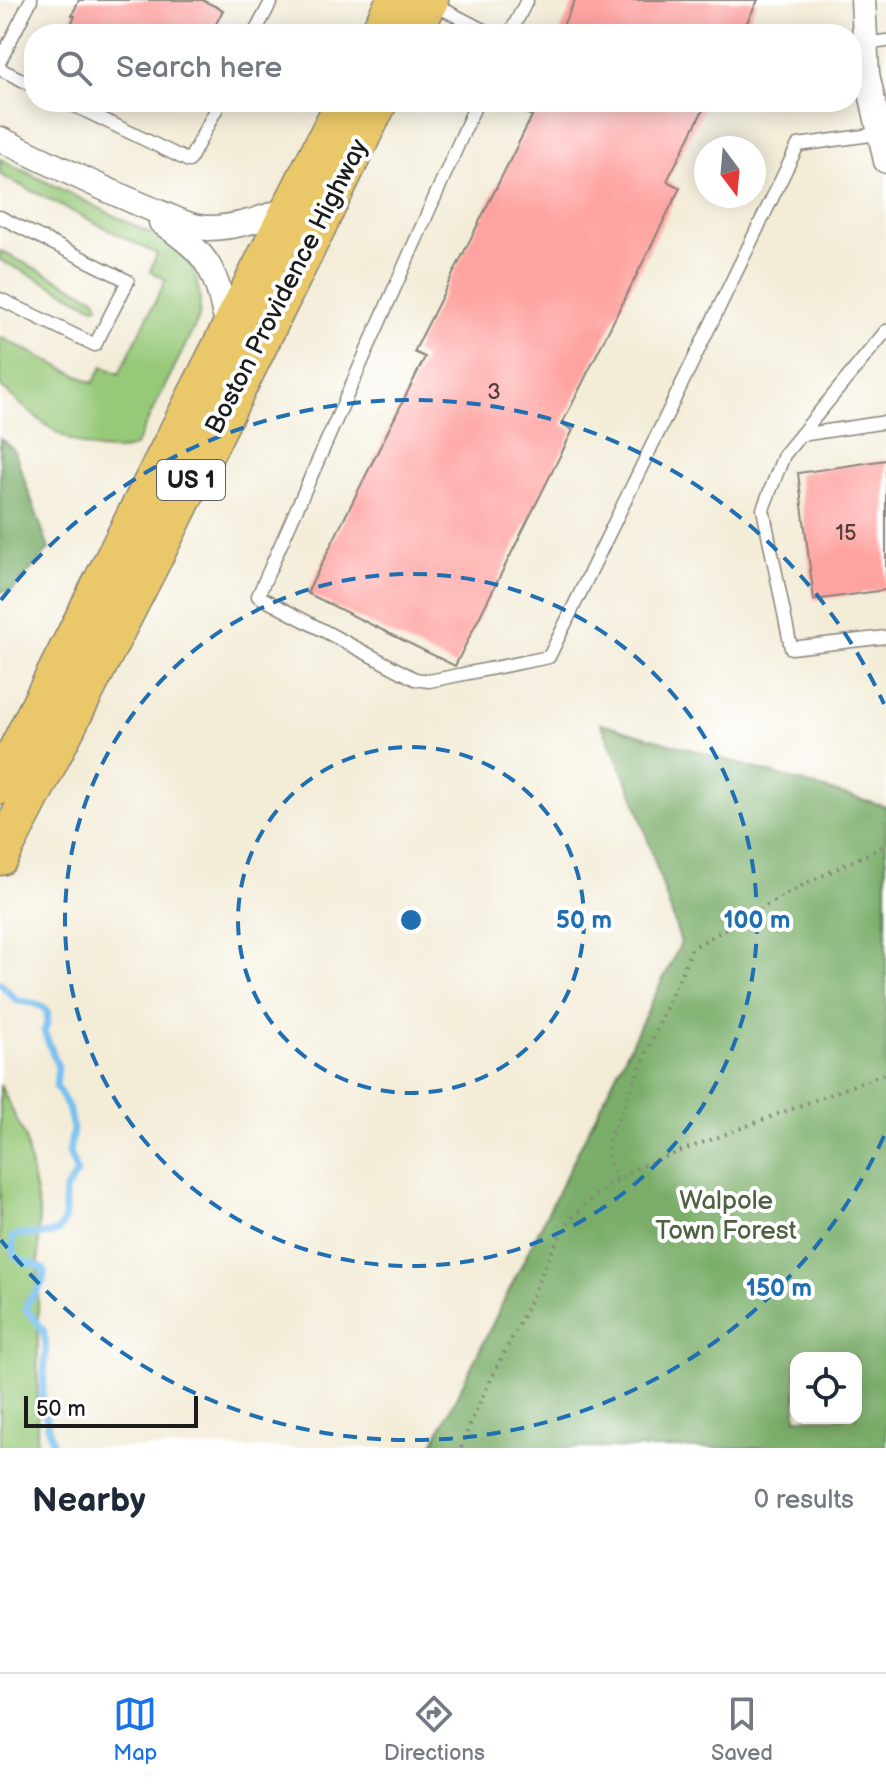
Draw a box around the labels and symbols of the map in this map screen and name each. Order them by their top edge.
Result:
street label: Boston Providence Highway [199,134,375,439]
north arrow [694,136,766,208]
house number: 3 [487,379,501,406]
road number: US 1 [157,460,225,500]
house number: 15 [835,520,857,547]
centre of rings [397,906,425,934]
text: 50 m [556,906,612,935]
text: 100 m [724,906,790,935]
park label: Walpole Town Forest [655,1186,797,1247]
text: 150 m [746,1274,812,1303]
scale bar [24,1392,198,1428]

